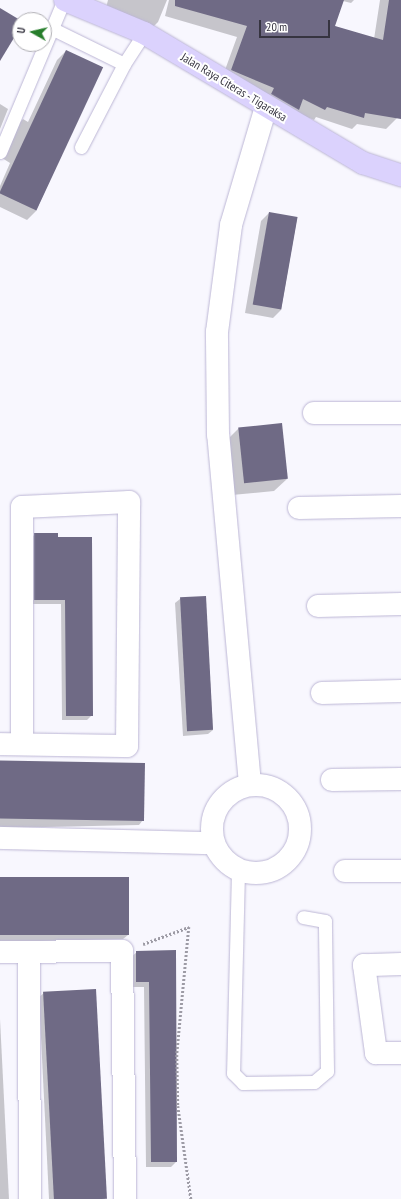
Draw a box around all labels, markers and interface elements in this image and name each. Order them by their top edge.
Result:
north arrow [12,12,52,52]
scale bar [261,12,332,38]
text: 20 m [266,19,287,34]
text: U [14,27,28,34]
street label: Jalan Raya Citeras - Tigaraksa [178,49,290,125]

